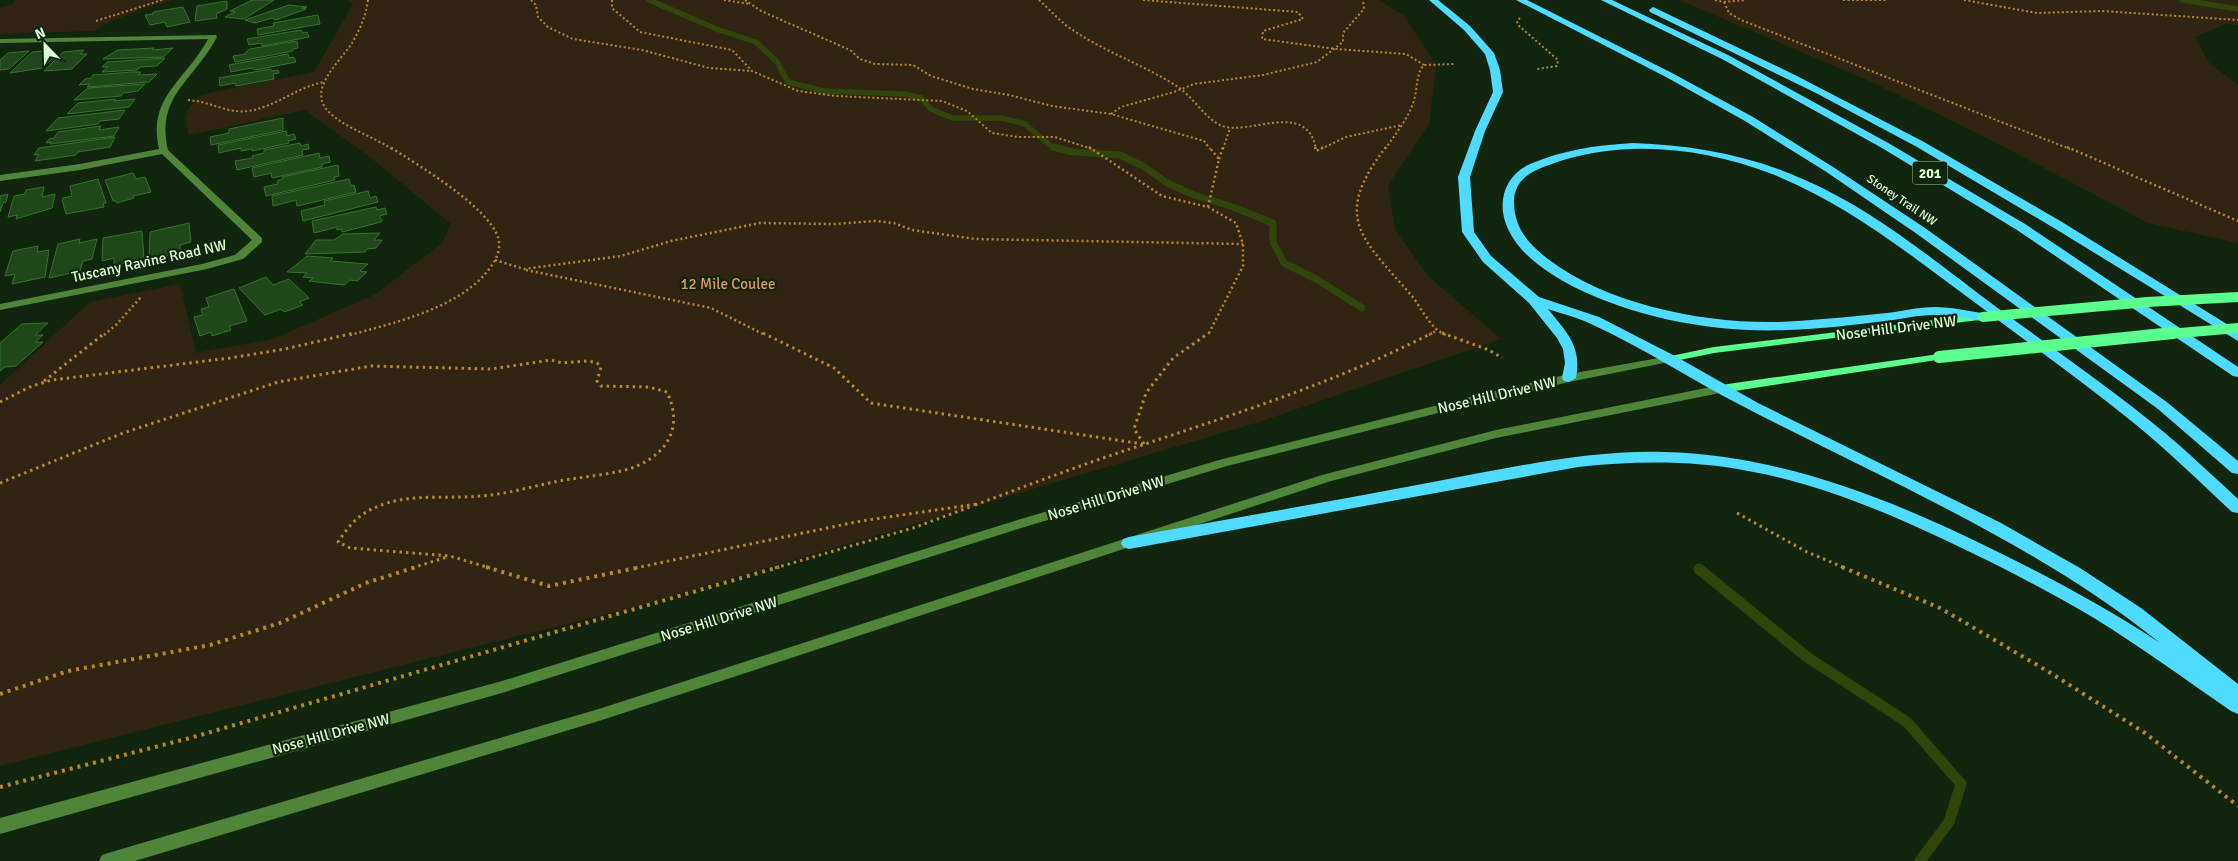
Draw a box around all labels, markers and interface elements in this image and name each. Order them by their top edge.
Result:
north arrow [20,20,70,70]
text: N [32,24,48,43]
road number: 201 [1912,162,1948,184]
street label: Stoney Trail NW [1864,171,1940,229]
street label: Tuscany Ravine Road NW [70,236,228,286]
park label: 12 Mile Coulee [681,275,775,293]
street label: Nose Hill Drive NW [1835,312,1958,344]
street label: Nose Hill Drive NW [1436,373,1558,417]
street label: Nose Hill Drive NW [1045,472,1167,524]
street label: Nose Hill Drive NW [658,593,780,645]
street label: Nose Hill Drive NW [270,710,392,758]

